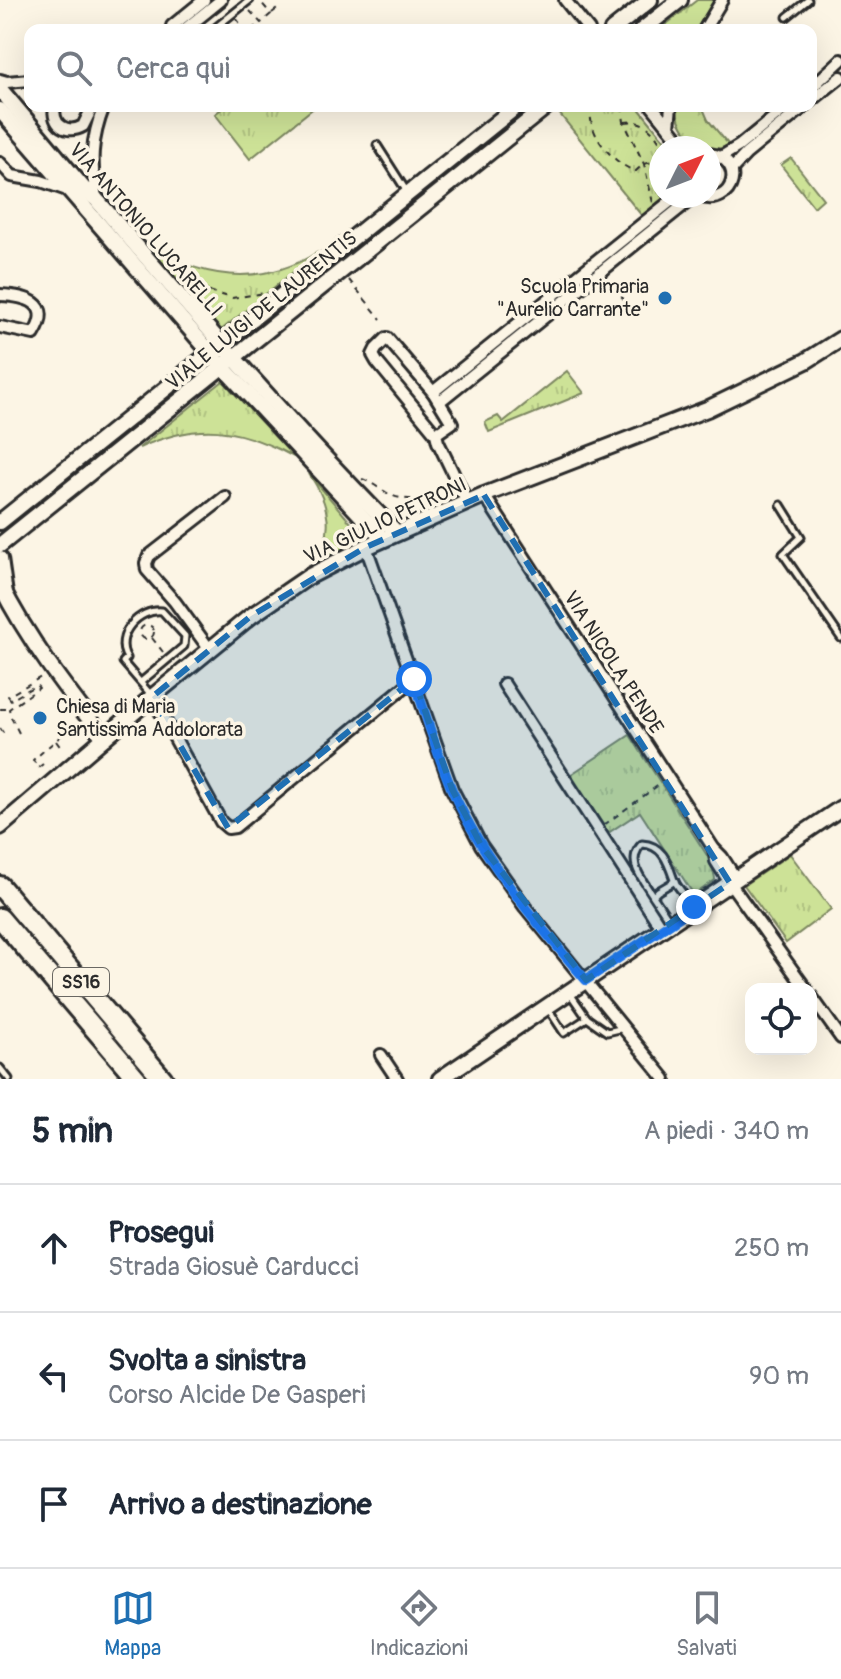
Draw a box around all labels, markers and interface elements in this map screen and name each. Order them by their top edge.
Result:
search box [24,24,817,112]
icon: search [52,46,96,90]
text: Cerca qui [116,50,230,87]
north arrow [649,136,721,208]
street label: VIA ANTONIO LUCARELLI [64,138,228,321]
street label: VIALE LUIGI DE LAURENTIS [161,225,362,395]
place label: Scuola Primaria "Aurelio Carrante" [497,274,649,322]
marker: Scuola Primaria "Aurelio Carrante" [656,289,674,307]
street label: VIA GIULIO PETRONI [300,472,471,569]
street label: VIA NICOLA PENDE [558,586,669,738]
route start [396,661,432,697]
place label: Chiesa di Maria Santissima Addolorata [56,694,243,742]
marker: Chiesa di Maria Santissima Addolorata [31,709,49,727]
route end [676,889,712,925]
road number: SS16 [53,968,109,996]
map controls [745,983,817,1055]
button: locate [745,983,817,1055]
text: 5 min [32,1110,113,1153]
text: A piedi · 340 m [644,1115,809,1147]
text: Prosegui [108,1214,214,1251]
icon: ahead [32,1226,76,1270]
text: 250 m [734,1232,809,1264]
text: Strada Giosuè Carducci [108,1251,359,1283]
text: Svolta a sinistra [108,1342,306,1379]
icon: left [32,1354,76,1398]
text: 90 m [749,1360,809,1392]
text: Corso Alcide De Gasperi [108,1379,366,1411]
icon: arrive [32,1482,76,1526]
text: Arrivo a destinazione [108,1486,372,1523]
tab: Mappa [104,1586,161,1662]
tab: Indicazioni [370,1586,468,1662]
tab: Salvati [676,1586,737,1662]

